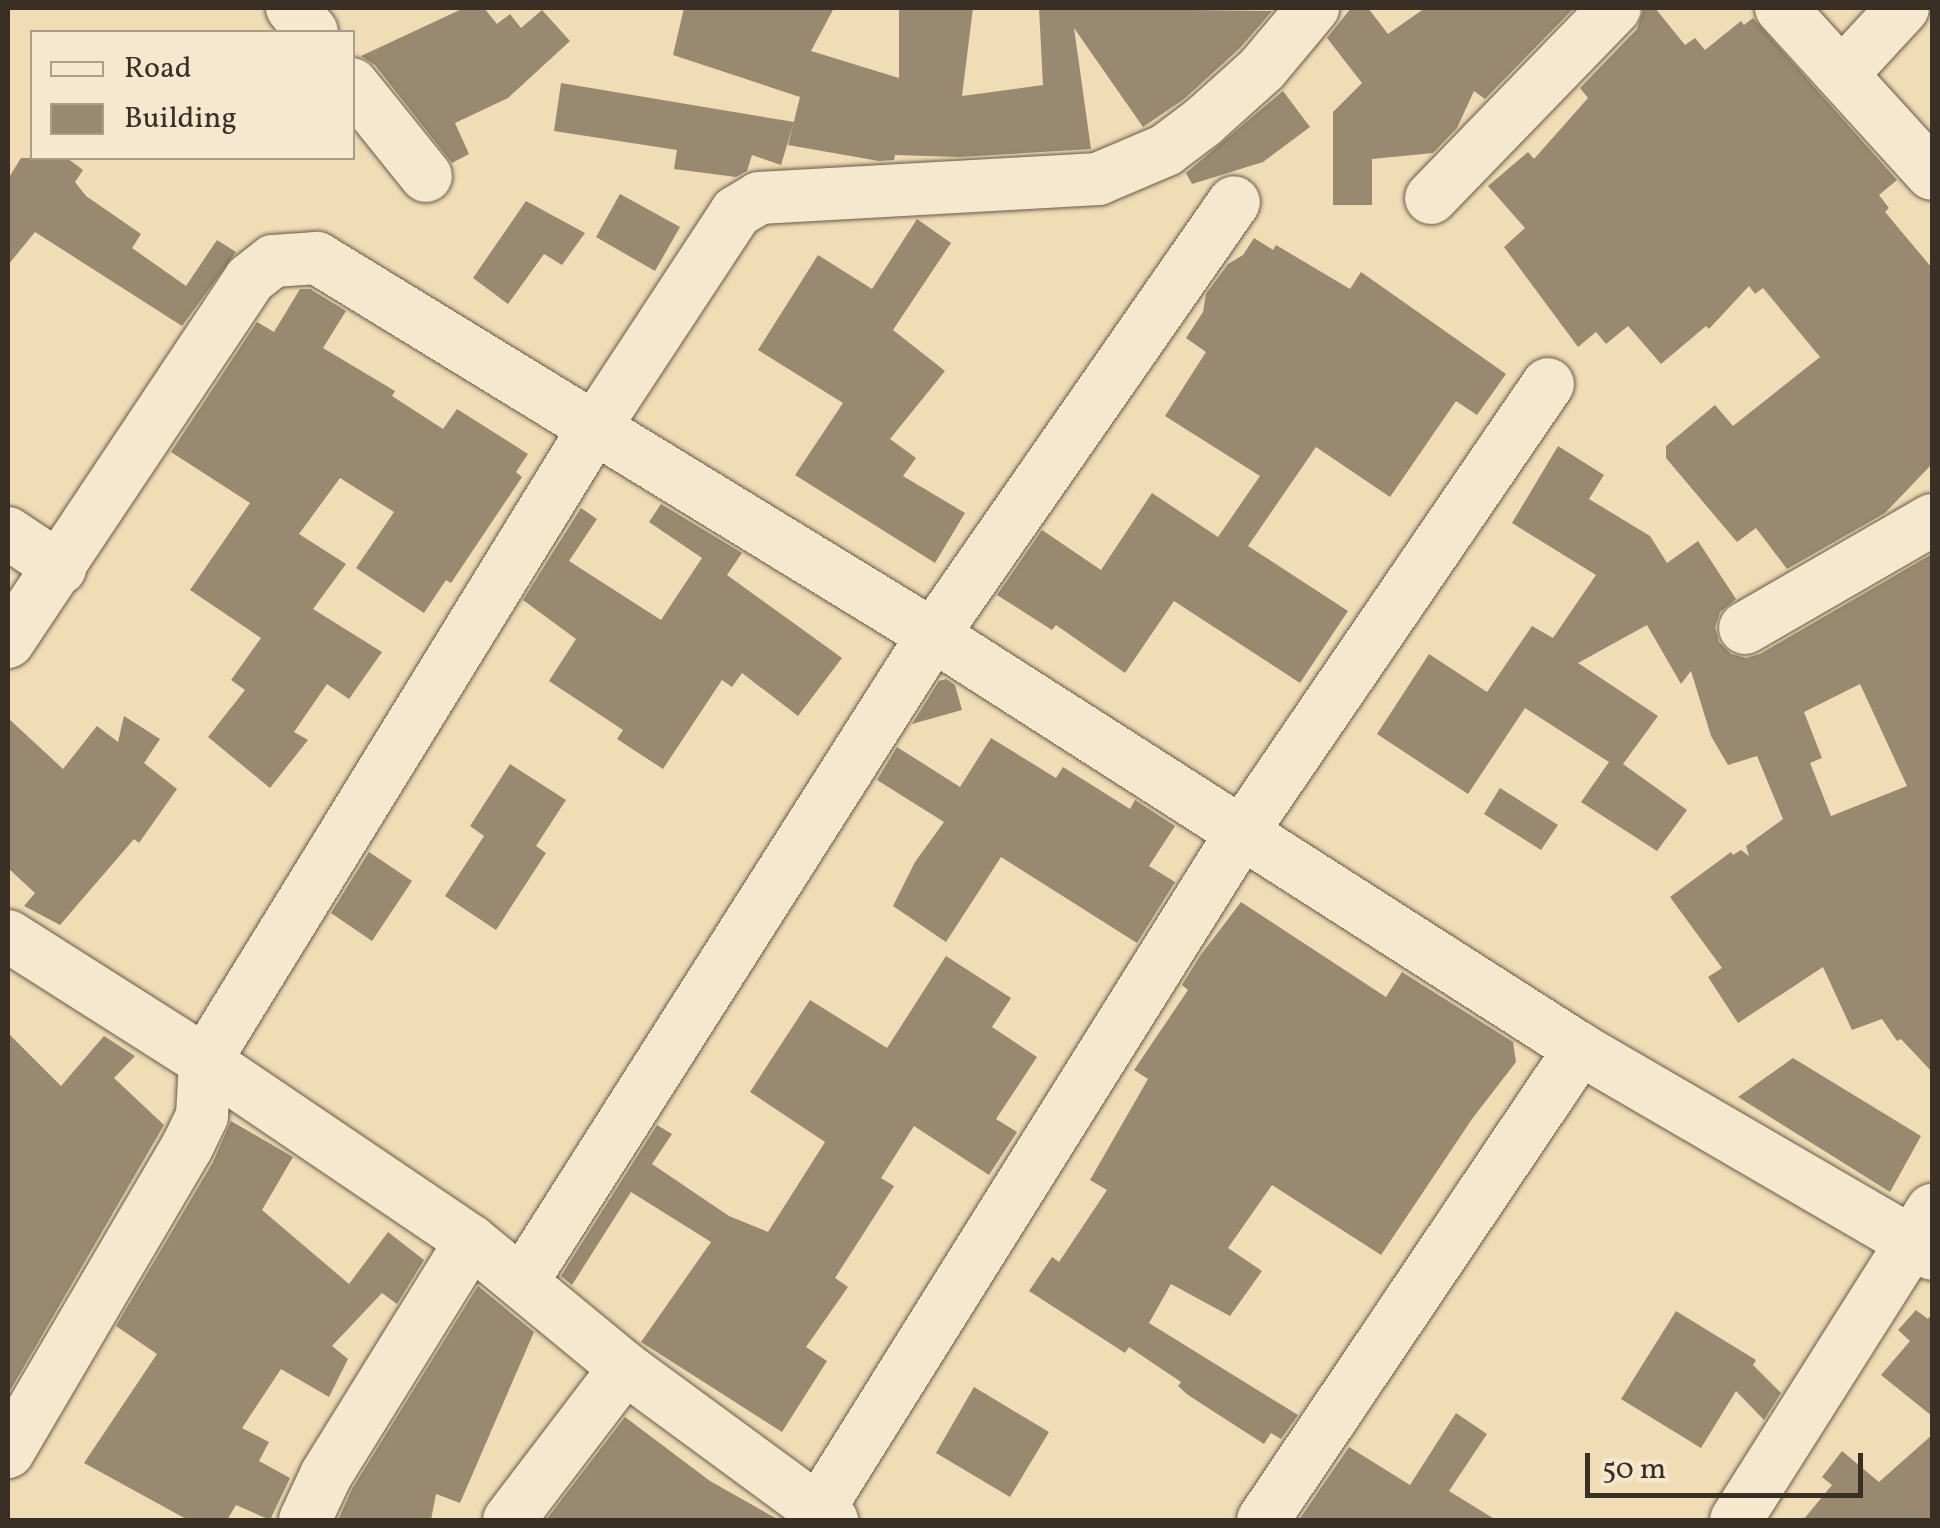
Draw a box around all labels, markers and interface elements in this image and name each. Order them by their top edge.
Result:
legend [30,30,355,160]
text: Road [124,48,192,90]
text: Building [124,98,237,140]
scale bar [1590,1433,1868,1495]
text: 50 m [1602,1449,1666,1491]

